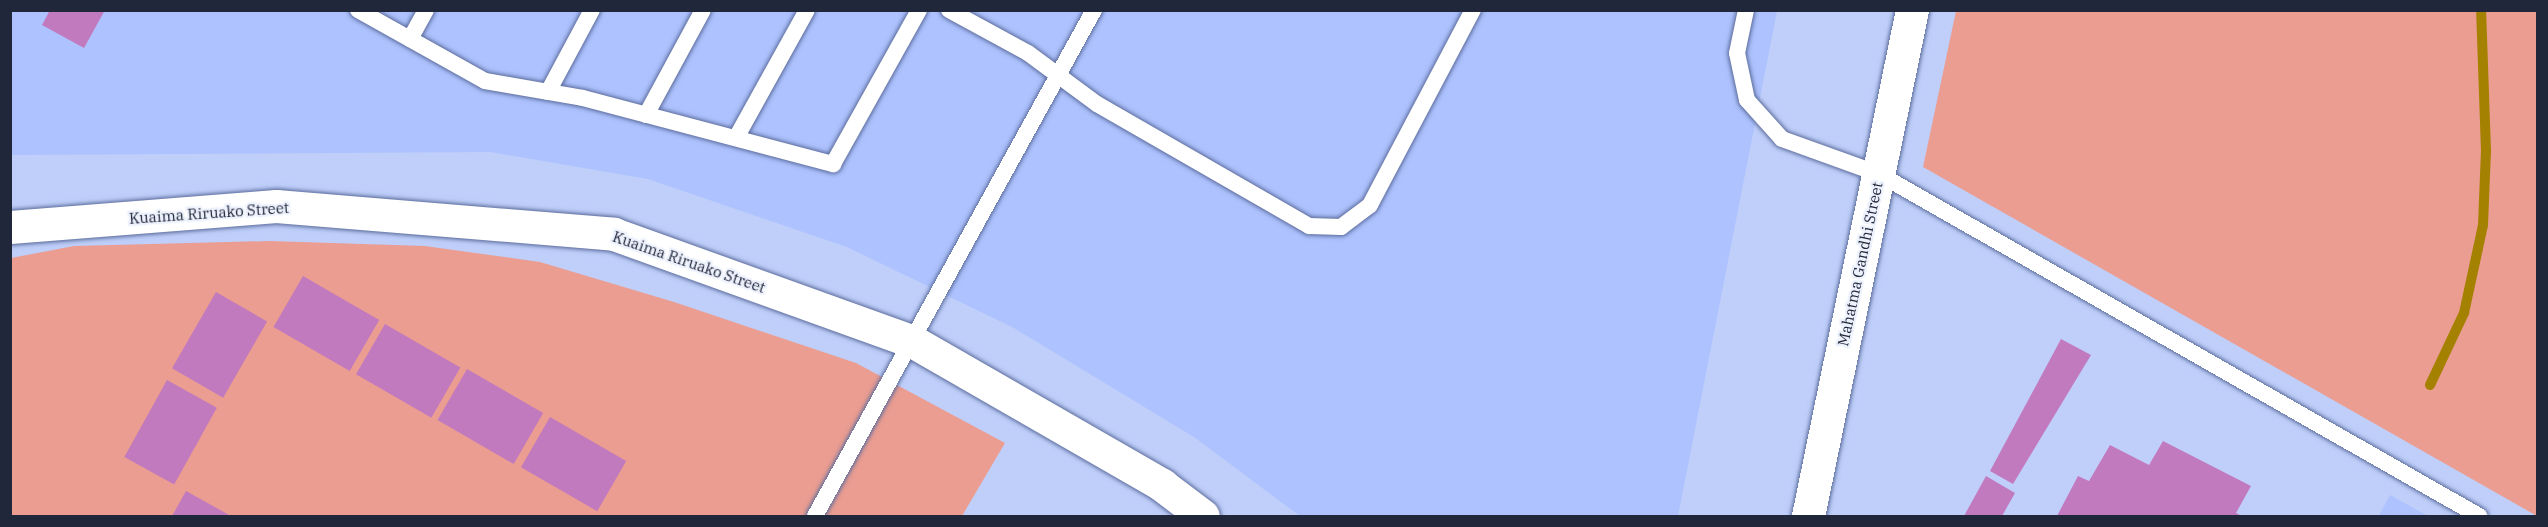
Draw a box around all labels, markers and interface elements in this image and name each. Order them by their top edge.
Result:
street label: Mahatma Gandhi Street [1834,180,1886,348]
street label: Kuaima Riruako Street [128,198,290,228]
street label: Kuaima Riruako Street [610,227,768,297]

